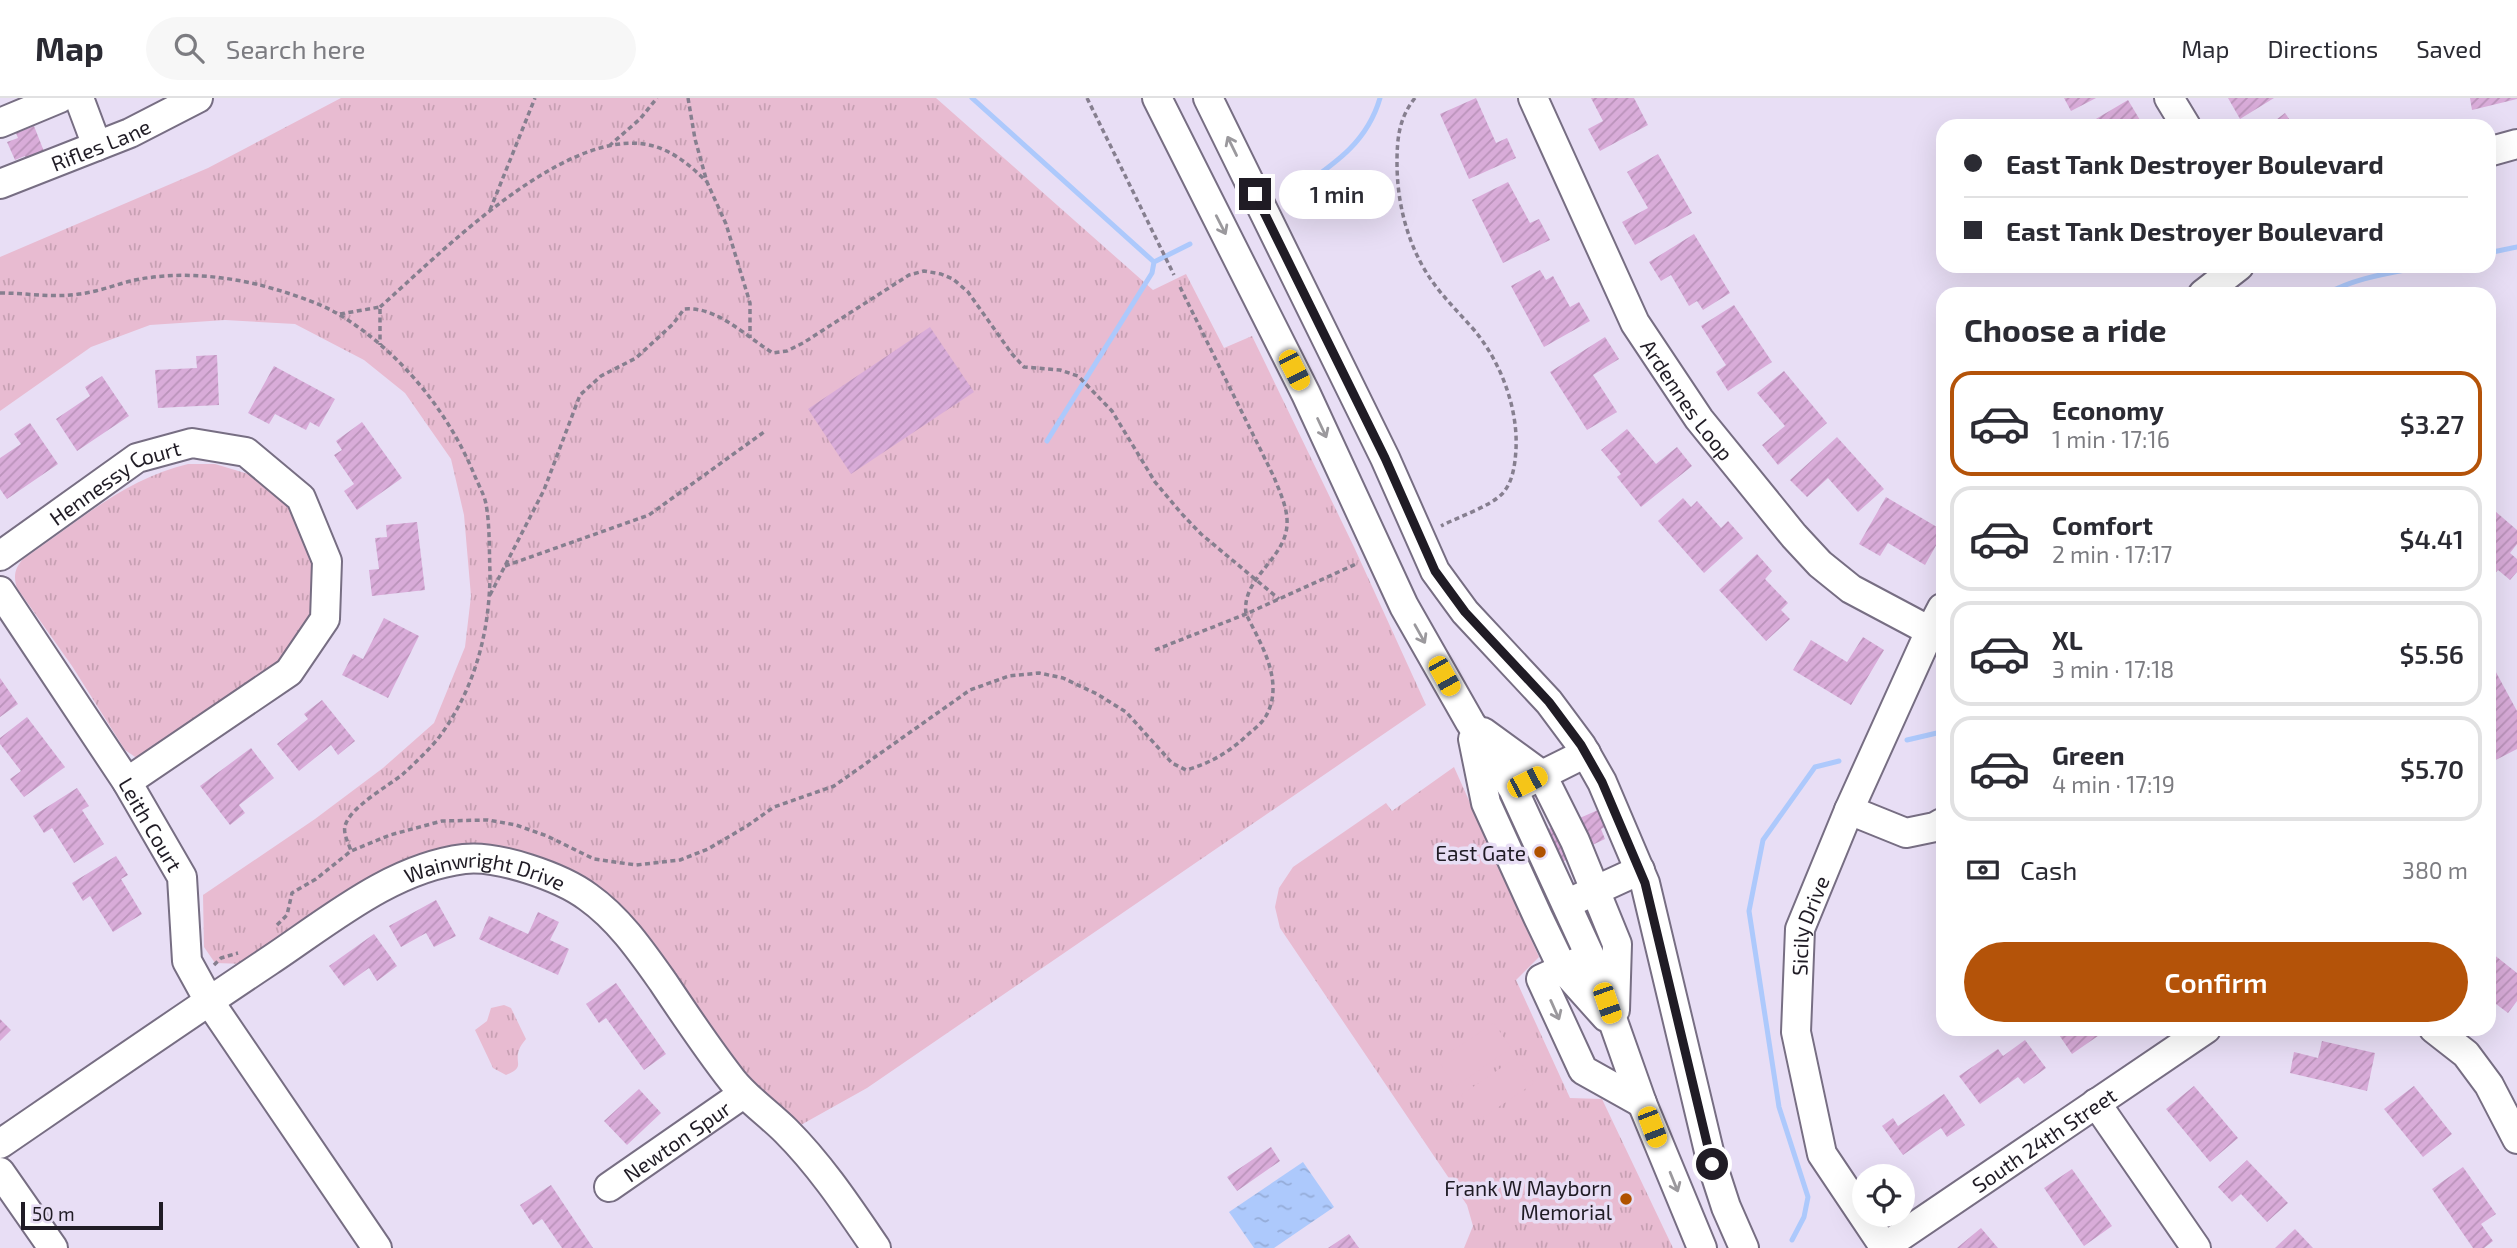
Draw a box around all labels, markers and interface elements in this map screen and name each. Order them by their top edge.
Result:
search box [146,17,636,80]
text: Map [35,28,104,68]
icon: search [170,29,208,67]
text: Search here [226,33,365,64]
text: Map [2181,34,2229,63]
text: Directions [2267,34,2378,63]
text: Saved [2416,34,2482,63]
street label: Rifles Lane [47,112,154,175]
one-way arrow [1224,136,1238,157]
text: East Tank Destroyer Boulevard [2006,148,2384,179]
callout: 1 min [1280,170,1395,218]
route end [1239,178,1271,210]
text: 1 min [1310,180,1364,208]
one-way arrow [1214,214,1228,235]
text: East Tank Destroyer Boulevard [2006,215,2384,246]
text: Choose a ride [1964,310,2167,348]
street label: Ardennes Loop [1637,334,1739,465]
car [1276,347,1313,393]
icon: car [1968,392,2031,455]
text: Economy [2052,394,2164,425]
text: $3.27 [2400,408,2464,439]
one-way arrow [1316,417,1329,438]
text: 1 min · 17:16 [2052,425,2170,453]
street label: Hennessy Court [44,434,183,530]
icon: car [1968,507,2031,570]
text: Comfort [2052,509,2153,540]
text: $4.41 [2400,523,2464,554]
text: 2 min · 17:17 [2052,540,2172,568]
icon: car [1968,622,2031,685]
one-way arrow [1413,623,1427,643]
text: XL [2052,624,2083,655]
text: $5.56 [2399,638,2464,669]
car [1425,653,1464,699]
text: 3 min · 17:18 [2052,655,2174,683]
icon: car [1968,737,2031,800]
text: Green [2052,739,2125,770]
text: $5.70 [2400,753,2464,784]
car [1504,763,1551,801]
text: 4 min · 17:19 [2052,770,2175,798]
street label: Leith Court [114,773,188,876]
place label: East Gate [1435,840,1526,865]
marker: East Gate [1532,844,1548,860]
street label: Wainwright Drive [400,846,570,895]
icon: cash [1964,851,2002,889]
text: Cash [2020,854,2077,885]
text: 380 m [2402,856,2468,884]
street label: Sicily Drive [1786,872,1833,976]
button: Confirm [1964,942,2468,1022]
car [1591,980,1624,1026]
one-way arrow [1549,999,1562,1020]
street label: South 24th Street [1967,1081,2120,1197]
street label: Newton Spur [618,1094,735,1186]
car [1635,1104,1670,1150]
route start [1696,1148,1728,1180]
map controls [1852,1164,1915,1227]
button: locate [1852,1164,1915,1227]
one-way arrow [1668,1171,1681,1192]
place label: Frank W Mayborn Memorial [1444,1175,1613,1224]
marker: Frank W Mayborn Memorial [1618,1191,1634,1207]
scale bar [21,1199,163,1231]
text: 50 m [32,1202,75,1225]

